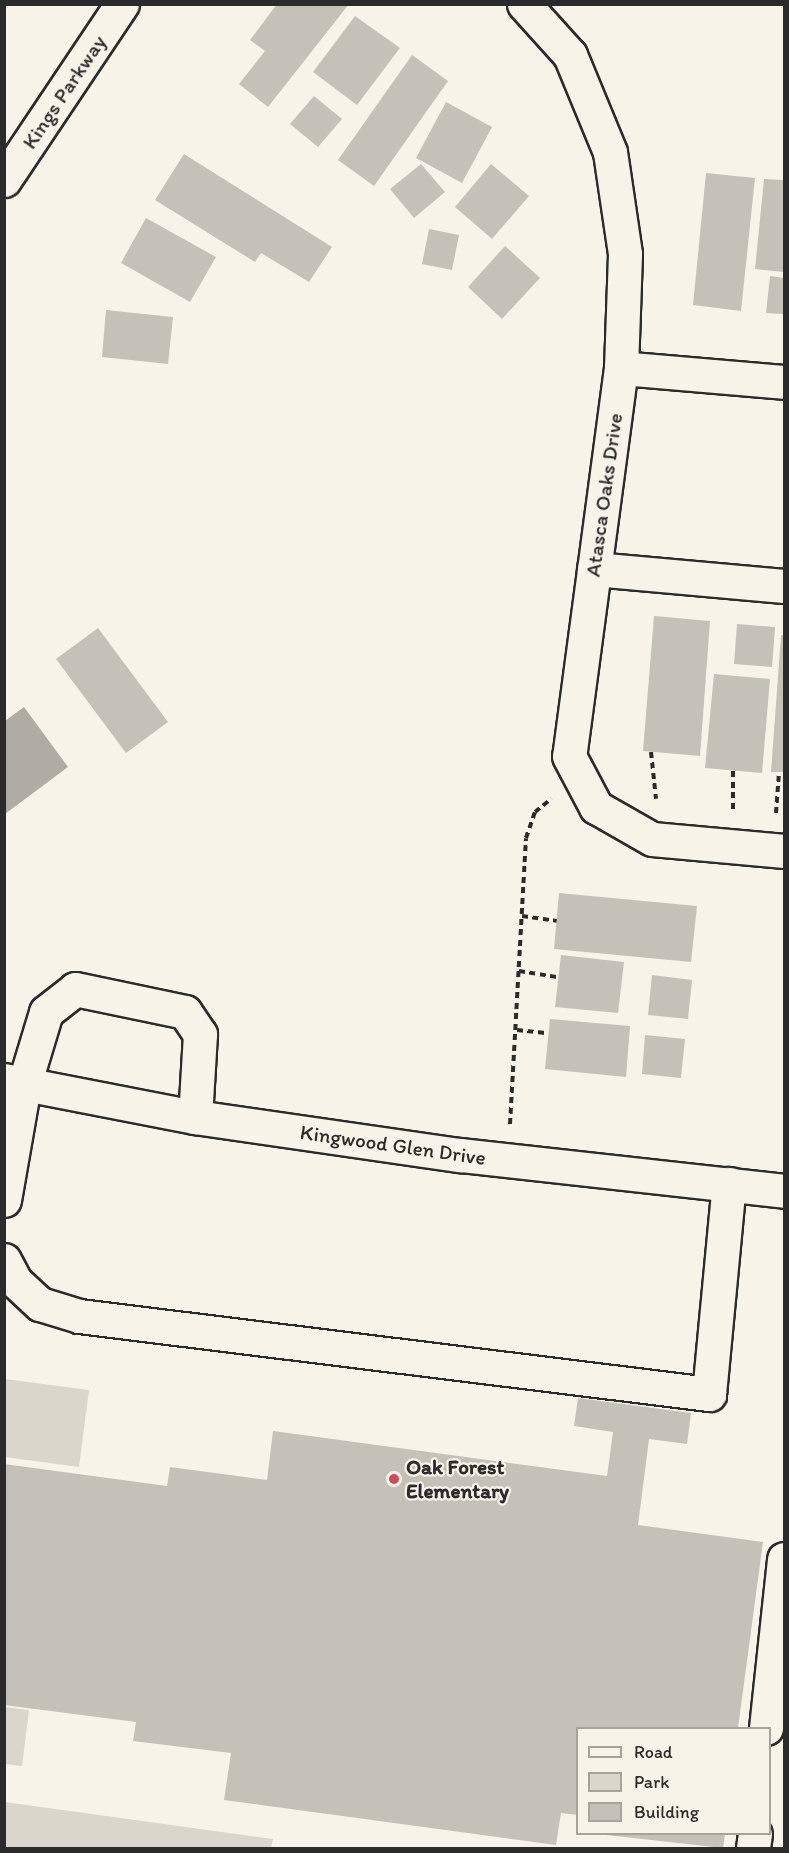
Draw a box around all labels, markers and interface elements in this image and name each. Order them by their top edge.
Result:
street label: Kings Parkway [17,31,111,153]
street label: Atasca Oaks Drive [580,412,628,578]
street label: Kingwood Glen Drive [299,1120,487,1170]
place label: Oak Forest Elementary [406,1454,509,1504]
marker: Oak Forest Elementary [387,1472,401,1486]
legend [576,1727,771,1835]
text: Road [634,1741,673,1763]
text: Park [634,1771,669,1793]
text: Building [634,1801,699,1823]

